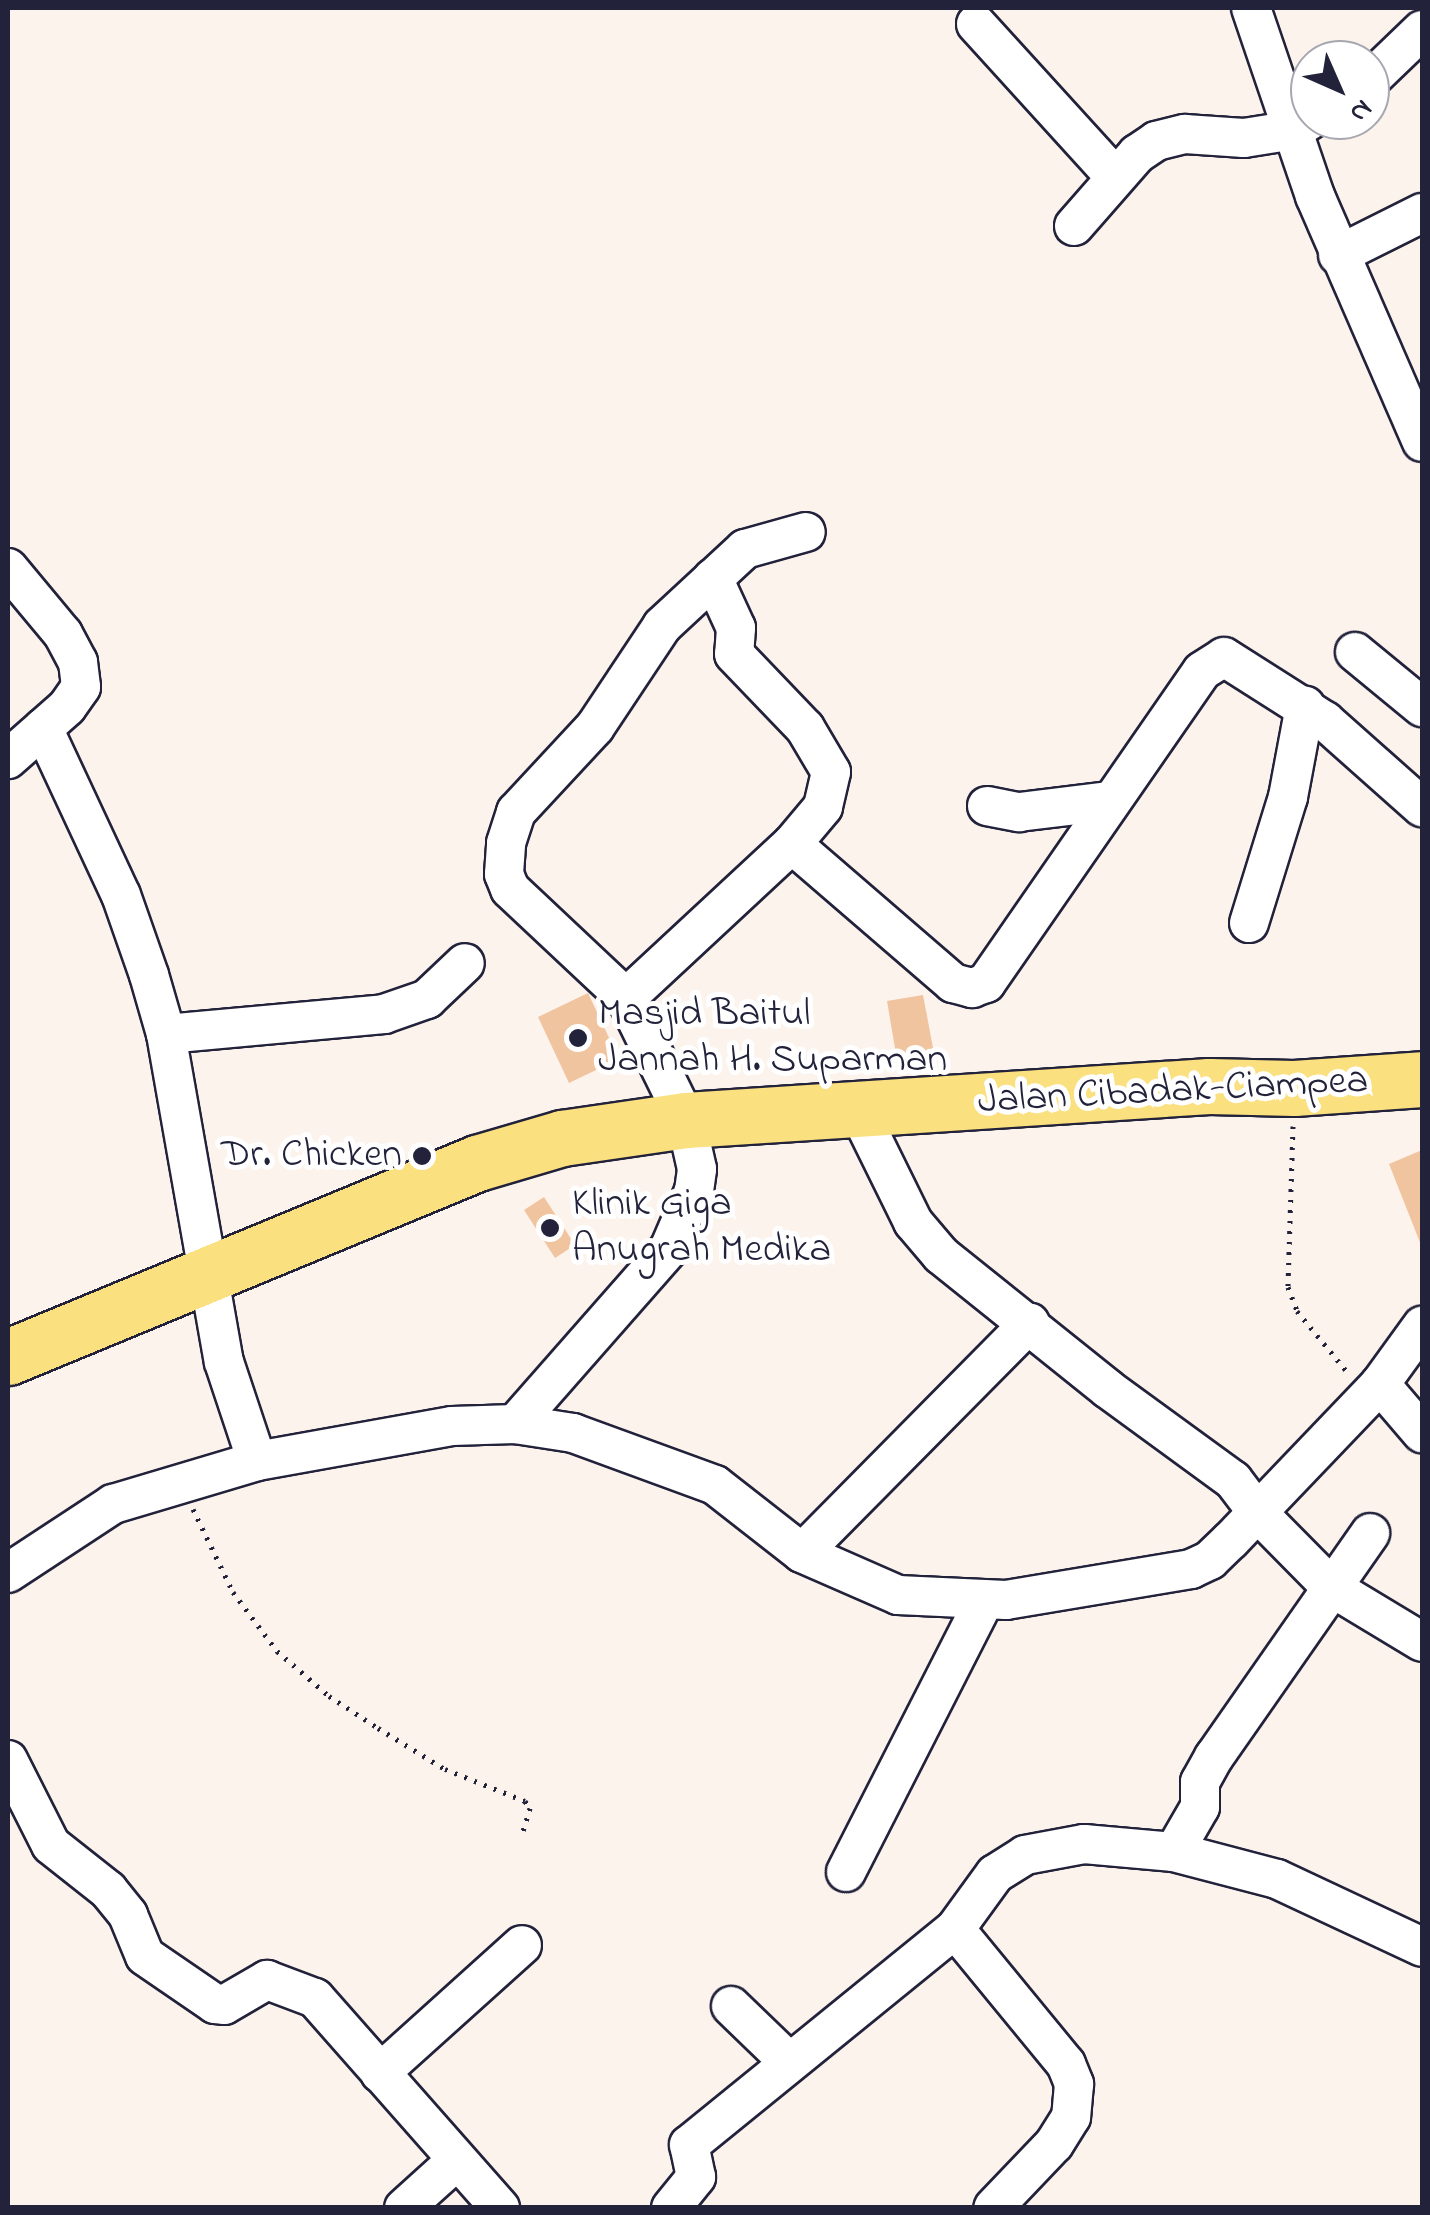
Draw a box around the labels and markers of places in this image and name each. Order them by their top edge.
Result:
place label: Masjid Baitul Jannah H. Suparman [598,991,947,1085]
marker: Masjid Baitul Jannah H. Suparman [567,1027,589,1049]
place label: Dr. Chicken [221,1132,402,1180]
marker: Dr. Chicken [411,1145,433,1167]
place label: Klinik Giga Anugrah Medika [572,1181,831,1275]
marker: Klinik Giga Anugrah Medika [537,1215,563,1241]

